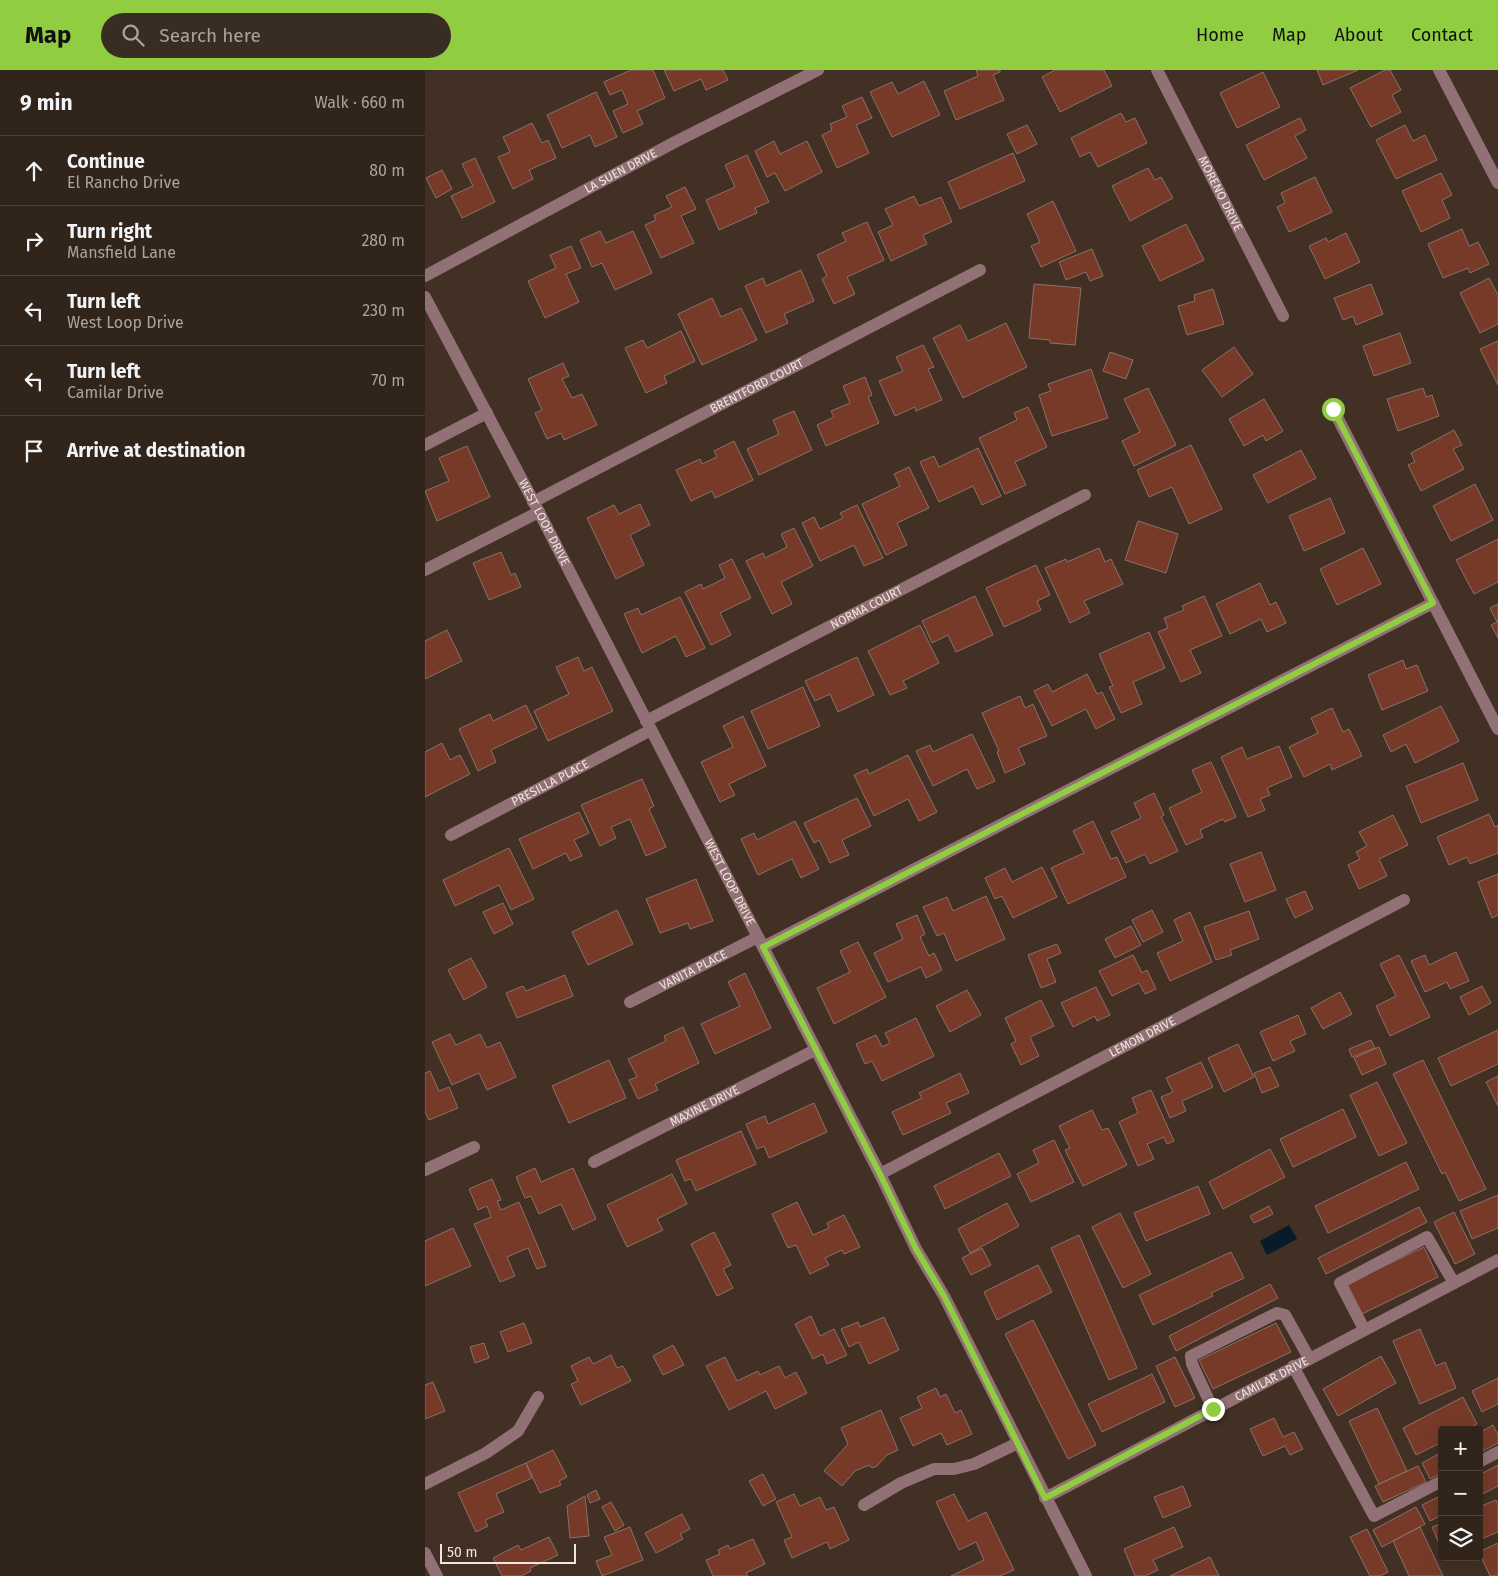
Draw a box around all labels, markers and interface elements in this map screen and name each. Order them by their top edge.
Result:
search box [101,13,451,58]
text: Map [25,21,71,49]
icon: search [119,21,147,49]
text: Search here [159,24,261,47]
text: Home [1196,24,1244,46]
text: Map [1272,24,1306,46]
text: About [1334,24,1383,46]
text: Contact [1411,24,1473,46]
text: 9 min [20,90,73,116]
text: Walk · 660 m [315,93,405,112]
street label: LA SUEN DRIVE [582,146,659,196]
text: Continue [67,150,145,173]
street label: MORENO DRIVE [1195,154,1245,234]
icon: ahead [20,157,48,185]
text: 80 m [369,161,405,180]
text: El Rancho Drive [67,173,180,192]
text: Turn right [67,220,152,243]
icon: right [20,227,48,255]
text: 280 m [361,231,405,250]
text: Mansfield Lane [67,243,176,262]
text: Turn left [67,290,141,313]
icon: left [20,297,48,325]
text: 230 m [362,301,405,320]
text: West Loop Drive [67,313,184,332]
street label: BRENTFORD COURT [707,355,807,416]
text: Turn left [67,360,141,383]
icon: left [20,367,48,395]
text: 70 m [371,371,405,390]
text: Camilar Drive [67,383,164,402]
route start [1322,398,1345,421]
icon: arrive [20,437,48,465]
text: Arrive at destination [67,439,246,462]
street label: WEST LOOP DRIVE [516,477,572,568]
street label: NORMA COURT [828,583,906,632]
street label: PRESILLA PLACE [509,757,591,809]
street label: WEST LOOP DRIVE [702,837,758,928]
street label: VANITA PLACE [657,947,729,993]
street label: LEMON DRIVE [1107,1014,1178,1060]
street label: MAXINE DRIVE [668,1083,742,1129]
street label: CAMILAR DRIVE [1232,1354,1311,1404]
route end [1202,1398,1225,1421]
map controls [1438,1426,1483,1561]
button: + [1438,1426,1483,1471]
button: − [1438,1471,1483,1516]
button: layers [1438,1516,1483,1561]
scale bar [440,1541,576,1564]
text: 50 m [447,1544,478,1561]

